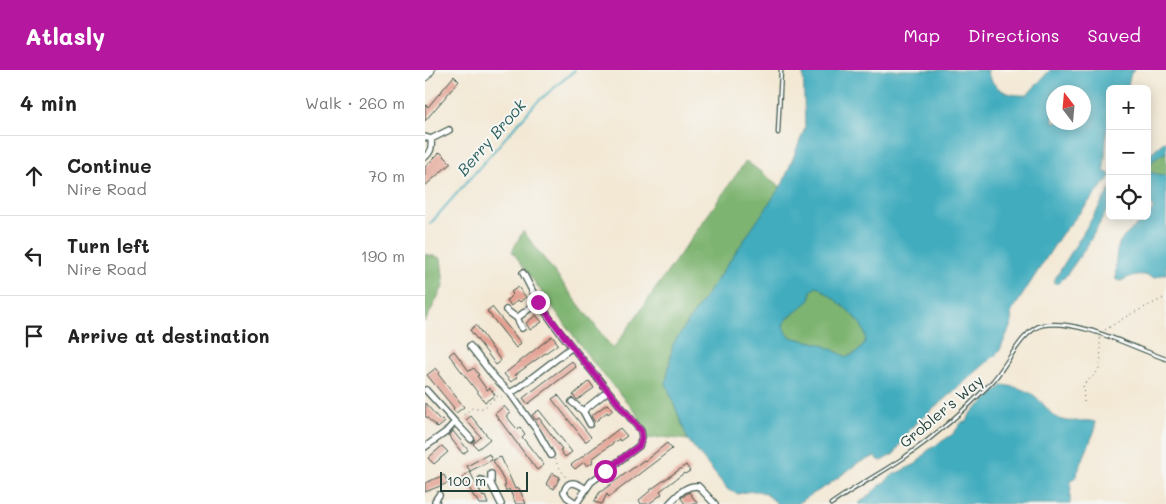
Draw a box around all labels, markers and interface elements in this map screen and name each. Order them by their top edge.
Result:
text: Atlasly [25,20,105,51]
text: Map [903,23,940,47]
text: Directions [968,23,1060,47]
text: Saved [1088,23,1141,47]
north arrow [1046,85,1091,130]
map controls [1106,85,1151,220]
button: + [1106,85,1151,130]
text: 4 min [20,89,77,116]
text: Walk · 260 m [305,92,405,113]
water label: Berry Brook [452,94,530,180]
button: − [1106,130,1151,175]
text: Continue [67,153,152,178]
icon: ahead [20,162,48,190]
text: 70 m [368,165,405,186]
button: locate [1106,175,1151,220]
text: Nire Road [67,178,147,199]
text: Turn left [67,233,150,258]
icon: left [20,242,48,270]
text: 190 m [361,245,405,266]
text: Nire Road [67,258,147,279]
route end [527,291,550,314]
icon: arrive [20,322,48,350]
text: Arrive at destination [67,323,270,348]
street label: Grobler's Way [895,370,987,452]
route start [594,460,617,483]
scale bar [440,469,527,492]
text: 100 m [447,471,486,490]

